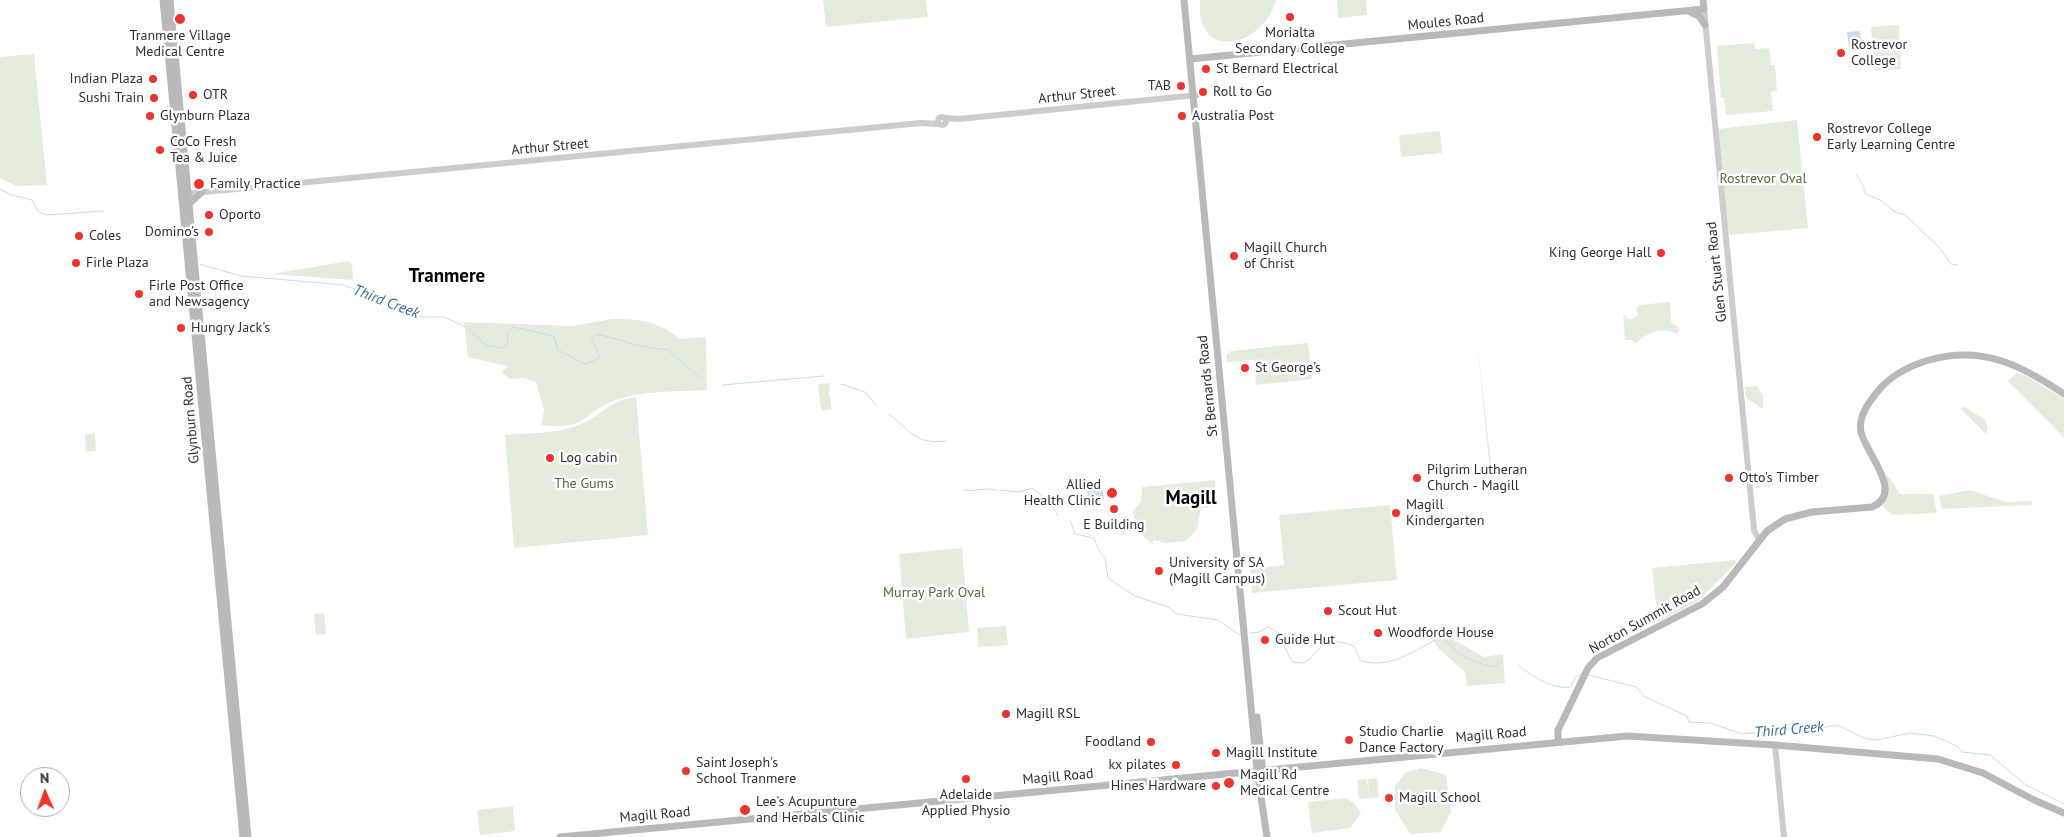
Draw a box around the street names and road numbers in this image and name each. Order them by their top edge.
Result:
street label: Moules Road [1407,10,1485,34]
street label: Arthur Street [1038,83,1116,107]
street label: Arthur Street [511,135,589,159]
street label: Glen Stuart Road [1703,221,1731,323]
street label: St Bernards Road [1194,334,1222,438]
street label: Glynburn Road [179,376,203,464]
street label: Norton Summit Road [1586,582,1704,658]
street label: Magill Road [1455,724,1527,746]
street label: Magill Road [1022,766,1094,788]
street label: Magill Road [619,804,691,826]

